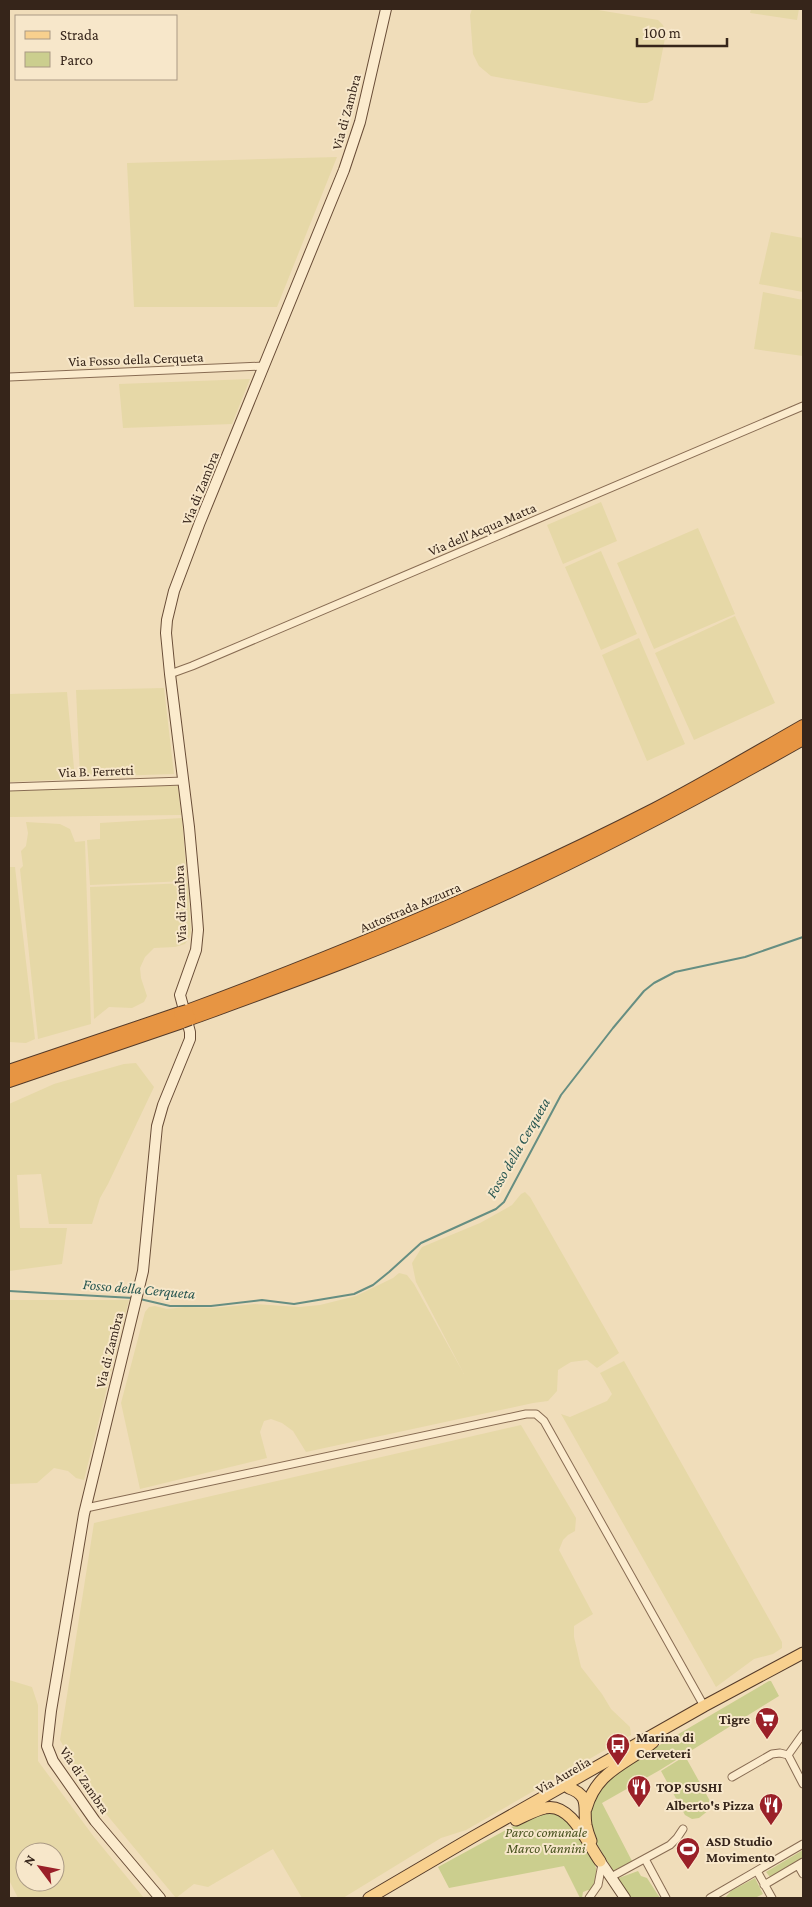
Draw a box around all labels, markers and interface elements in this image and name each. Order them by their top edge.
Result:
legend [15,15,178,80]
scale bar [637,15,727,47]
text: 100 m [644,25,681,41]
text: Strada [60,27,99,43]
text: Parco [60,52,93,68]
street label: Via di Zambra [328,72,364,152]
street label: Via Fosso della Cerqueta [68,349,204,369]
street label: Via di Zambra [178,449,222,527]
street label: Via dell'Acqua Matta [426,499,539,559]
street label: Via B. Ferretti [58,762,134,780]
street label: Via di Zambra [171,864,189,943]
street label: Autostrada Azzurra [357,878,463,935]
water label: Fosso della Cerqueta [483,1095,554,1201]
water label: Fosso della Cerqueta [82,1276,196,1303]
street label: Via di Zambra [92,1310,126,1390]
supermarket icon: Tigre [754,1706,780,1740]
place label: Tigre [719,1711,750,1727]
place label: Marina di Cerveteri [636,1729,694,1761]
bus stop icon: Marina di Cerveteri [605,1732,631,1766]
street label: Via di Zambra [57,1743,114,1817]
street label: Via Aurelia [533,1753,594,1797]
restaurant icon: TOP SUSHI [626,1774,652,1808]
place label: TOP SUSHI [656,1779,722,1795]
restaurant icon: Alberto's Pizza [758,1792,784,1826]
place label: Alberto's Pizza [665,1797,754,1813]
park label: Parco comunale Marco Vannini [505,1824,588,1856]
place label: ASD Studio Movimento [705,1833,775,1865]
sports icon: ASD Studio Movimento [675,1836,701,1870]
north arrow [15,1842,65,1892]
text: N [20,1851,39,1868]

